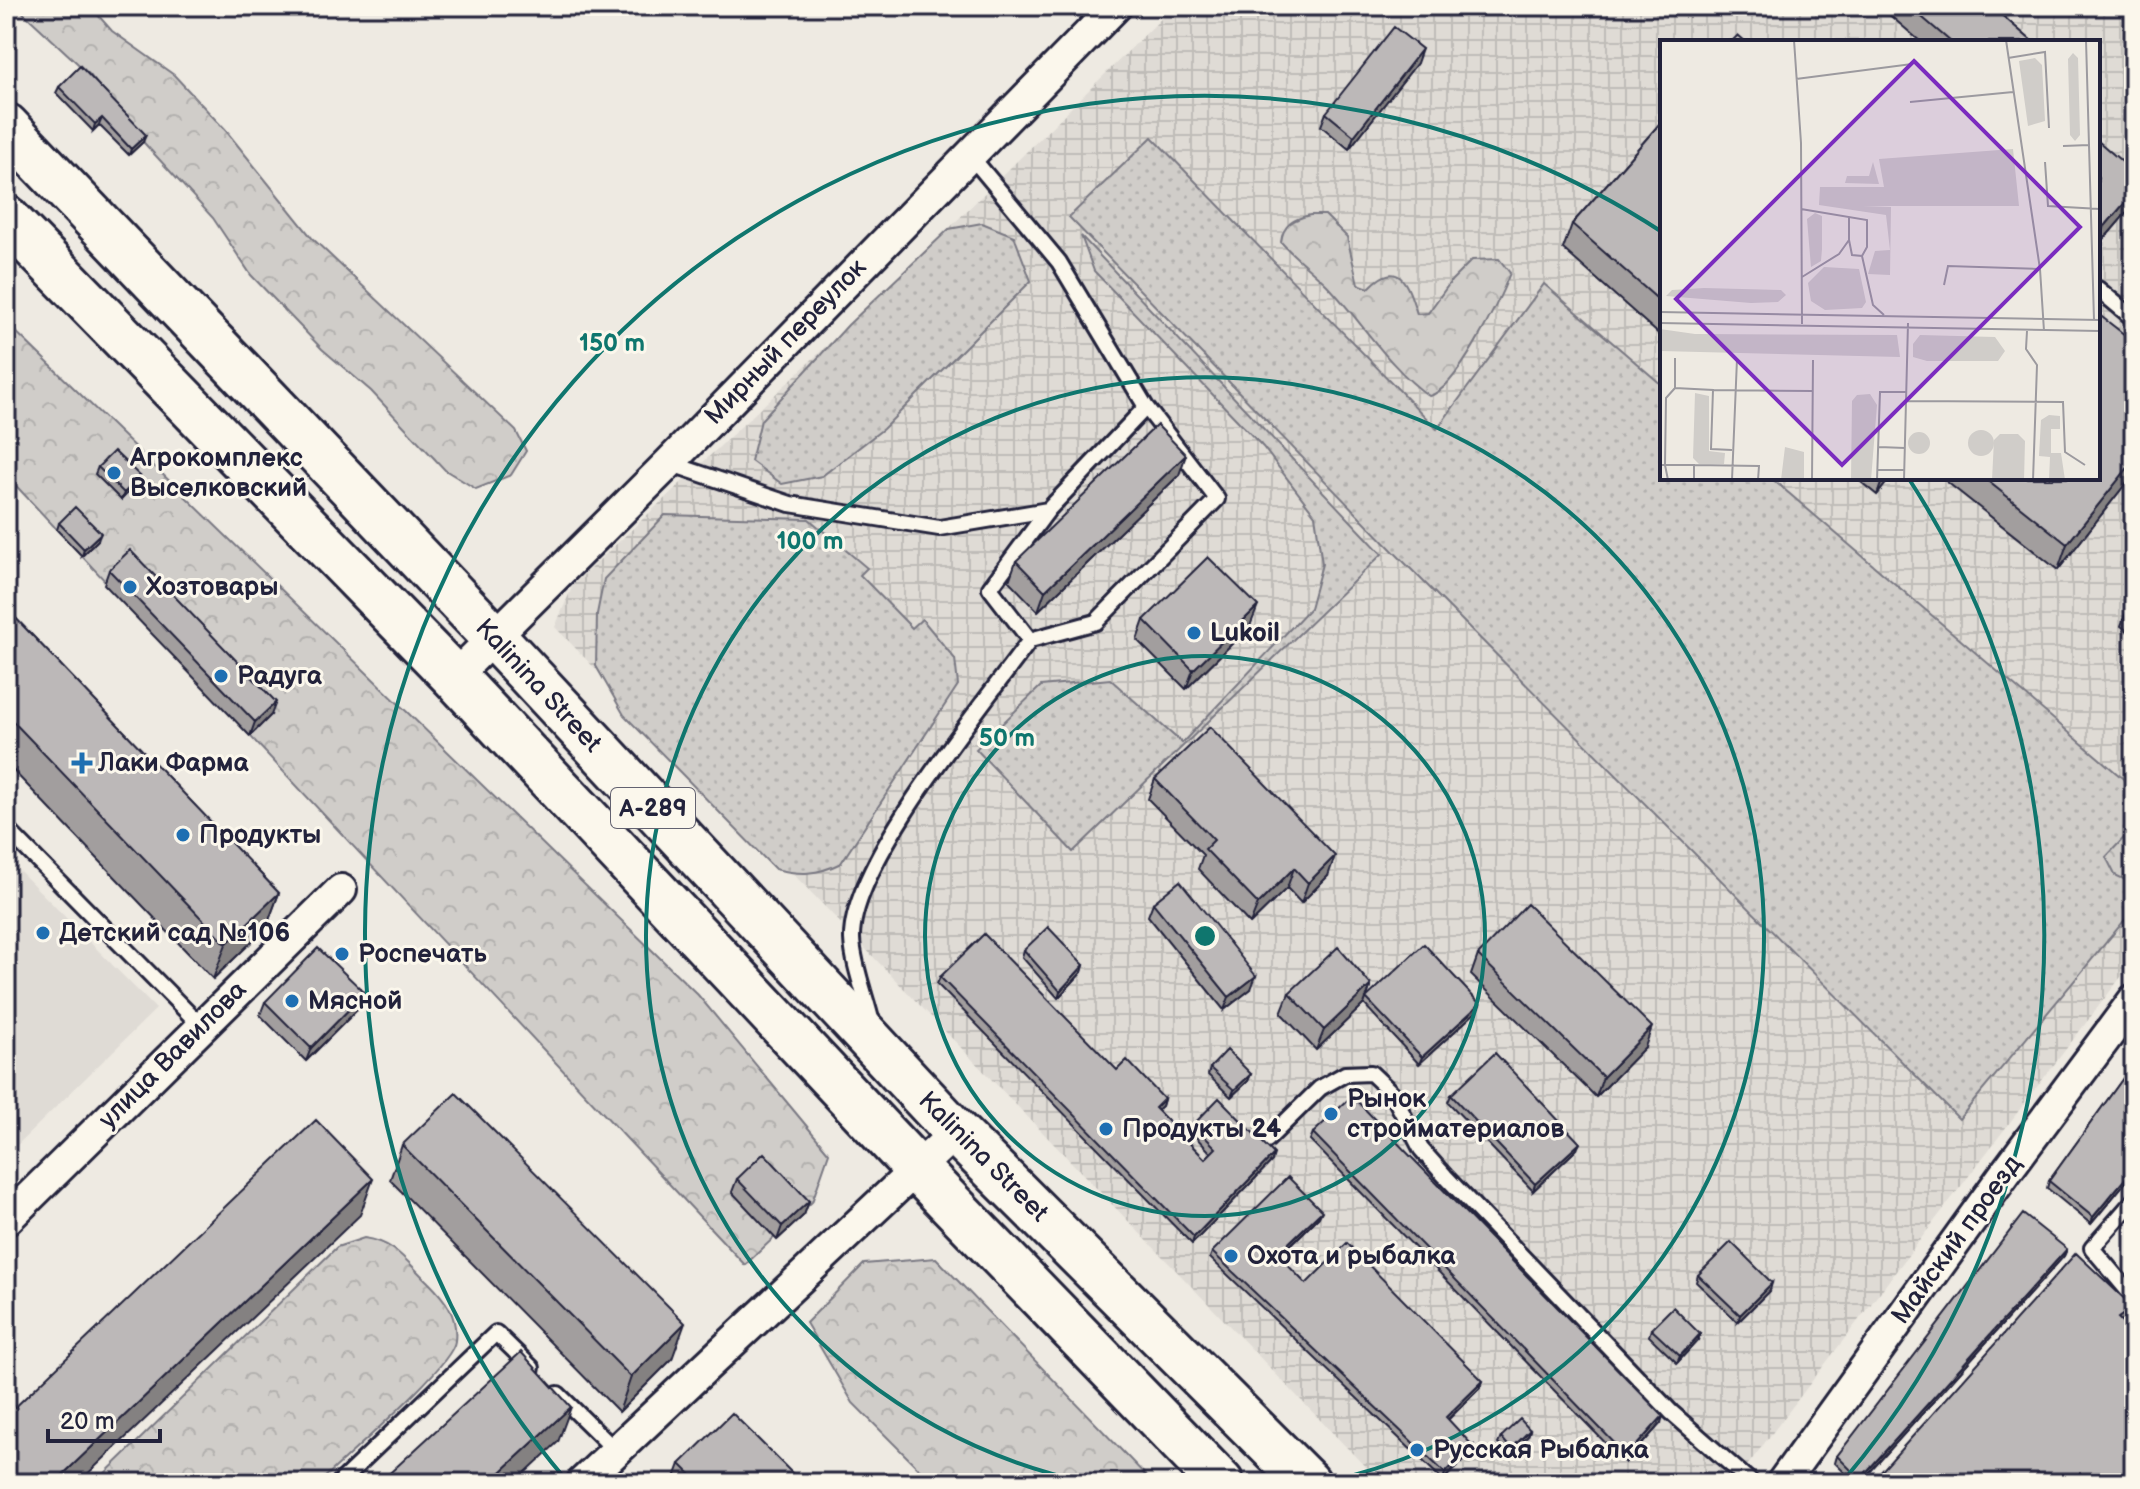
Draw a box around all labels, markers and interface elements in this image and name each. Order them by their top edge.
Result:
inset map [1660,40,2100,480]
street label: Мирный переулок [699,252,873,432]
text: 150 m [579,329,645,358]
place label: Агрокомплекс Выселковский [129,443,307,504]
marker: Агрокомплекс Выселковский [105,464,123,482]
text: 100 m [777,527,843,556]
place label: Хозтовары [145,572,278,603]
marker: Хозтовары [121,578,139,596]
street label: Kalinina Street [468,613,608,759]
place label: Lukoil [1210,618,1280,649]
marker: Lukoil [1185,624,1203,642]
place label: Радуга [237,661,323,692]
marker: Радуга [212,667,230,685]
text: 50 m [979,724,1035,753]
place label: Лаки Фарма [97,748,250,779]
marker: Лаки Фарма [73,754,91,772]
road number: А-289 [611,788,695,828]
place label: Продукты [199,820,321,851]
marker: Продукты [174,826,192,844]
place label: Детский сад №106 [59,918,290,949]
centre of rings [1191,922,1219,950]
marker: Детский сад №106 [34,924,52,942]
place label: Роспечать [358,939,487,970]
marker: Роспечать [333,945,351,963]
street label: улица Вавилова [93,975,253,1135]
place label: Мясной [308,986,402,1017]
marker: Мясной [283,992,301,1010]
place label: Рынок стройматериалов [1347,1084,1564,1145]
street label: Kalinina Street [912,1086,1054,1228]
marker: Рынок стройматериалов [1322,1105,1340,1123]
place label: Продукты 24 [1122,1114,1281,1145]
marker: Продукты 24 [1097,1120,1115,1138]
street label: Майский проезд [1885,1149,2029,1330]
place label: Охота и рыбалка [1247,1241,1456,1272]
marker: Охота и рыбалка [1222,1247,1240,1265]
scale bar [48,1393,160,1443]
text: 20 m [60,1407,115,1436]
place label: Русская Рыбалка [1433,1435,1650,1466]
marker: Русская Рыбалка [1408,1441,1426,1459]

